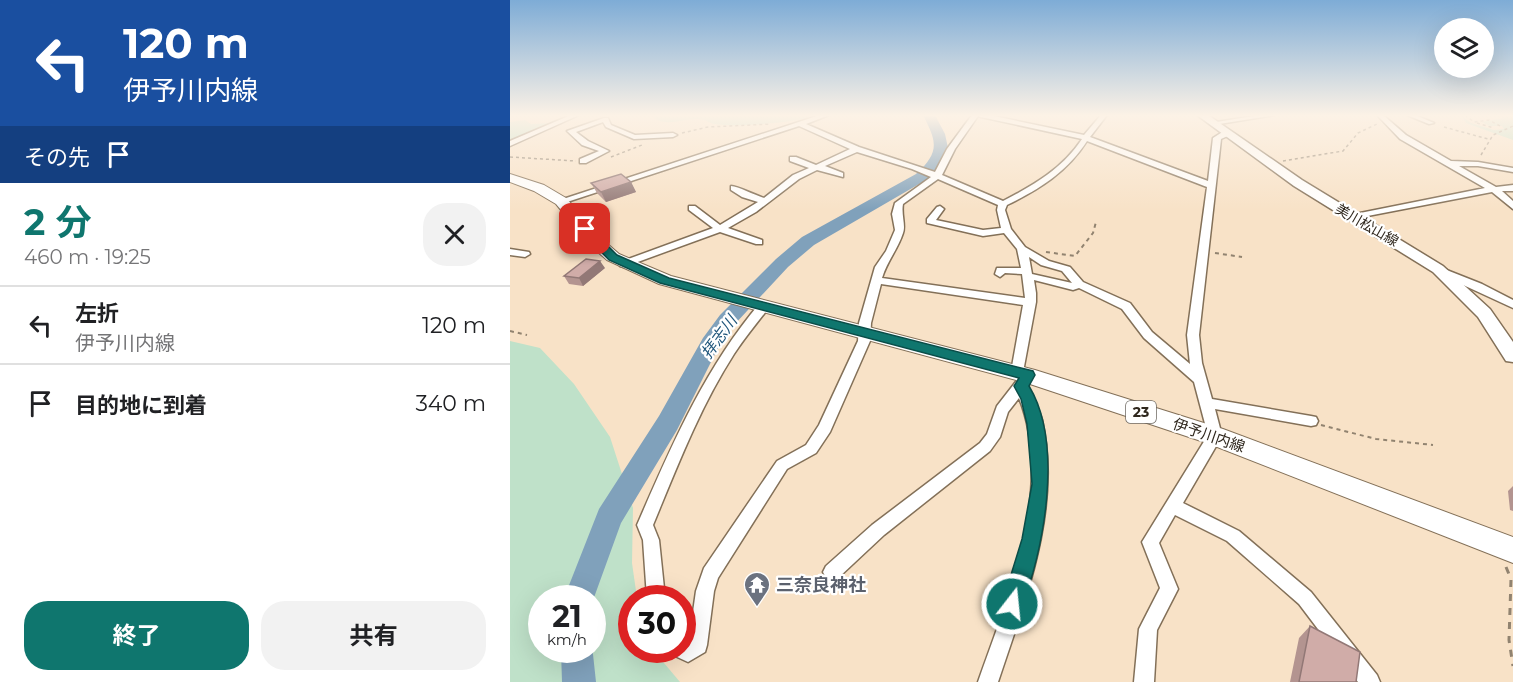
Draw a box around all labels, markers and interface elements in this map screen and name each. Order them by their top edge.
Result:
text: 120 m [123,17,249,69]
map controls [1434,18,1494,78]
button: layers [1434,18,1494,78]
icon: left [24,24,102,102]
text: 伊予川内線 [123,74,258,107]
icon: arrive [102,138,135,171]
text: その先 [24,144,90,171]
text: 2 分 [24,200,91,244]
street label: 美川松山線 [1332,200,1402,250]
button: close [423,203,486,266]
pin [559,203,610,254]
icon: arrive [568,212,601,245]
text: 460 m · 19:25 [24,245,151,269]
text: 左折 [75,300,119,327]
icon: left [24,309,57,342]
water label: 拝志川 [697,310,742,362]
text: 120 m [422,312,486,339]
text: 伊予川内線 [75,331,175,355]
icon: arrive [24,387,57,420]
text: 340 m [415,390,486,417]
text: 目的地に到着 [75,392,207,419]
road number: 23 [1126,401,1156,423]
street label: 伊予川内線 [1170,414,1248,456]
temple icon: 三奈良神社 [742,570,772,608]
position arrow [980,572,1044,636]
place label: 三奈良神社 [776,574,866,596]
speed limit sign: 30 [618,585,696,663]
text: 21 [552,598,582,635]
button: 終了 [24,601,249,670]
button: 共有 [261,601,486,670]
text: km/h [547,630,587,649]

